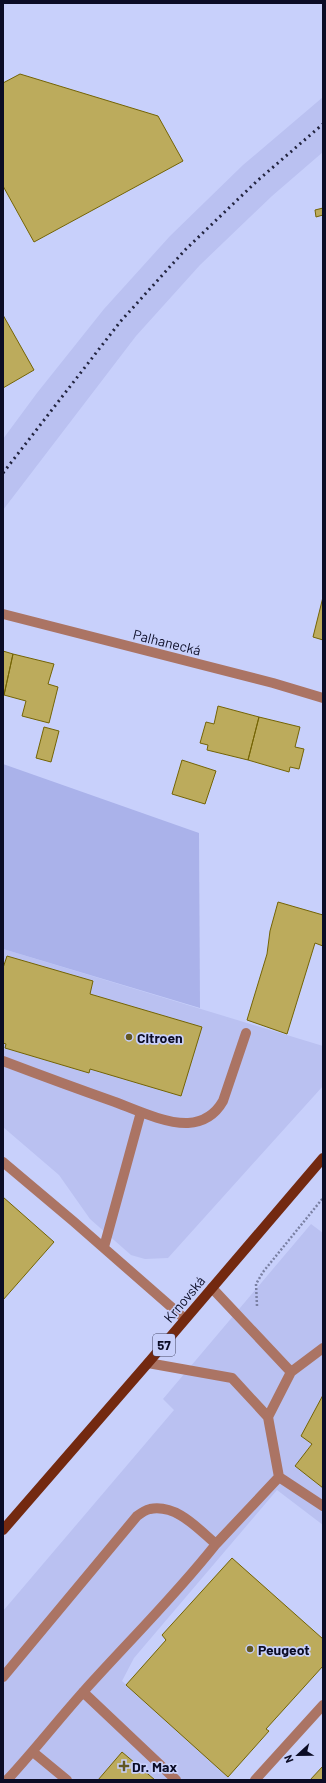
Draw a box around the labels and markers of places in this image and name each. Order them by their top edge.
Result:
place label: Citroen [137,1029,183,1046]
marker: Citroen [124,1032,134,1042]
place label: Peugeot [258,1641,310,1658]
marker: Peugeot [245,1644,255,1654]
place label: Dr. Max [132,1758,177,1775]
marker: Dr. Max [119,1761,129,1771]

